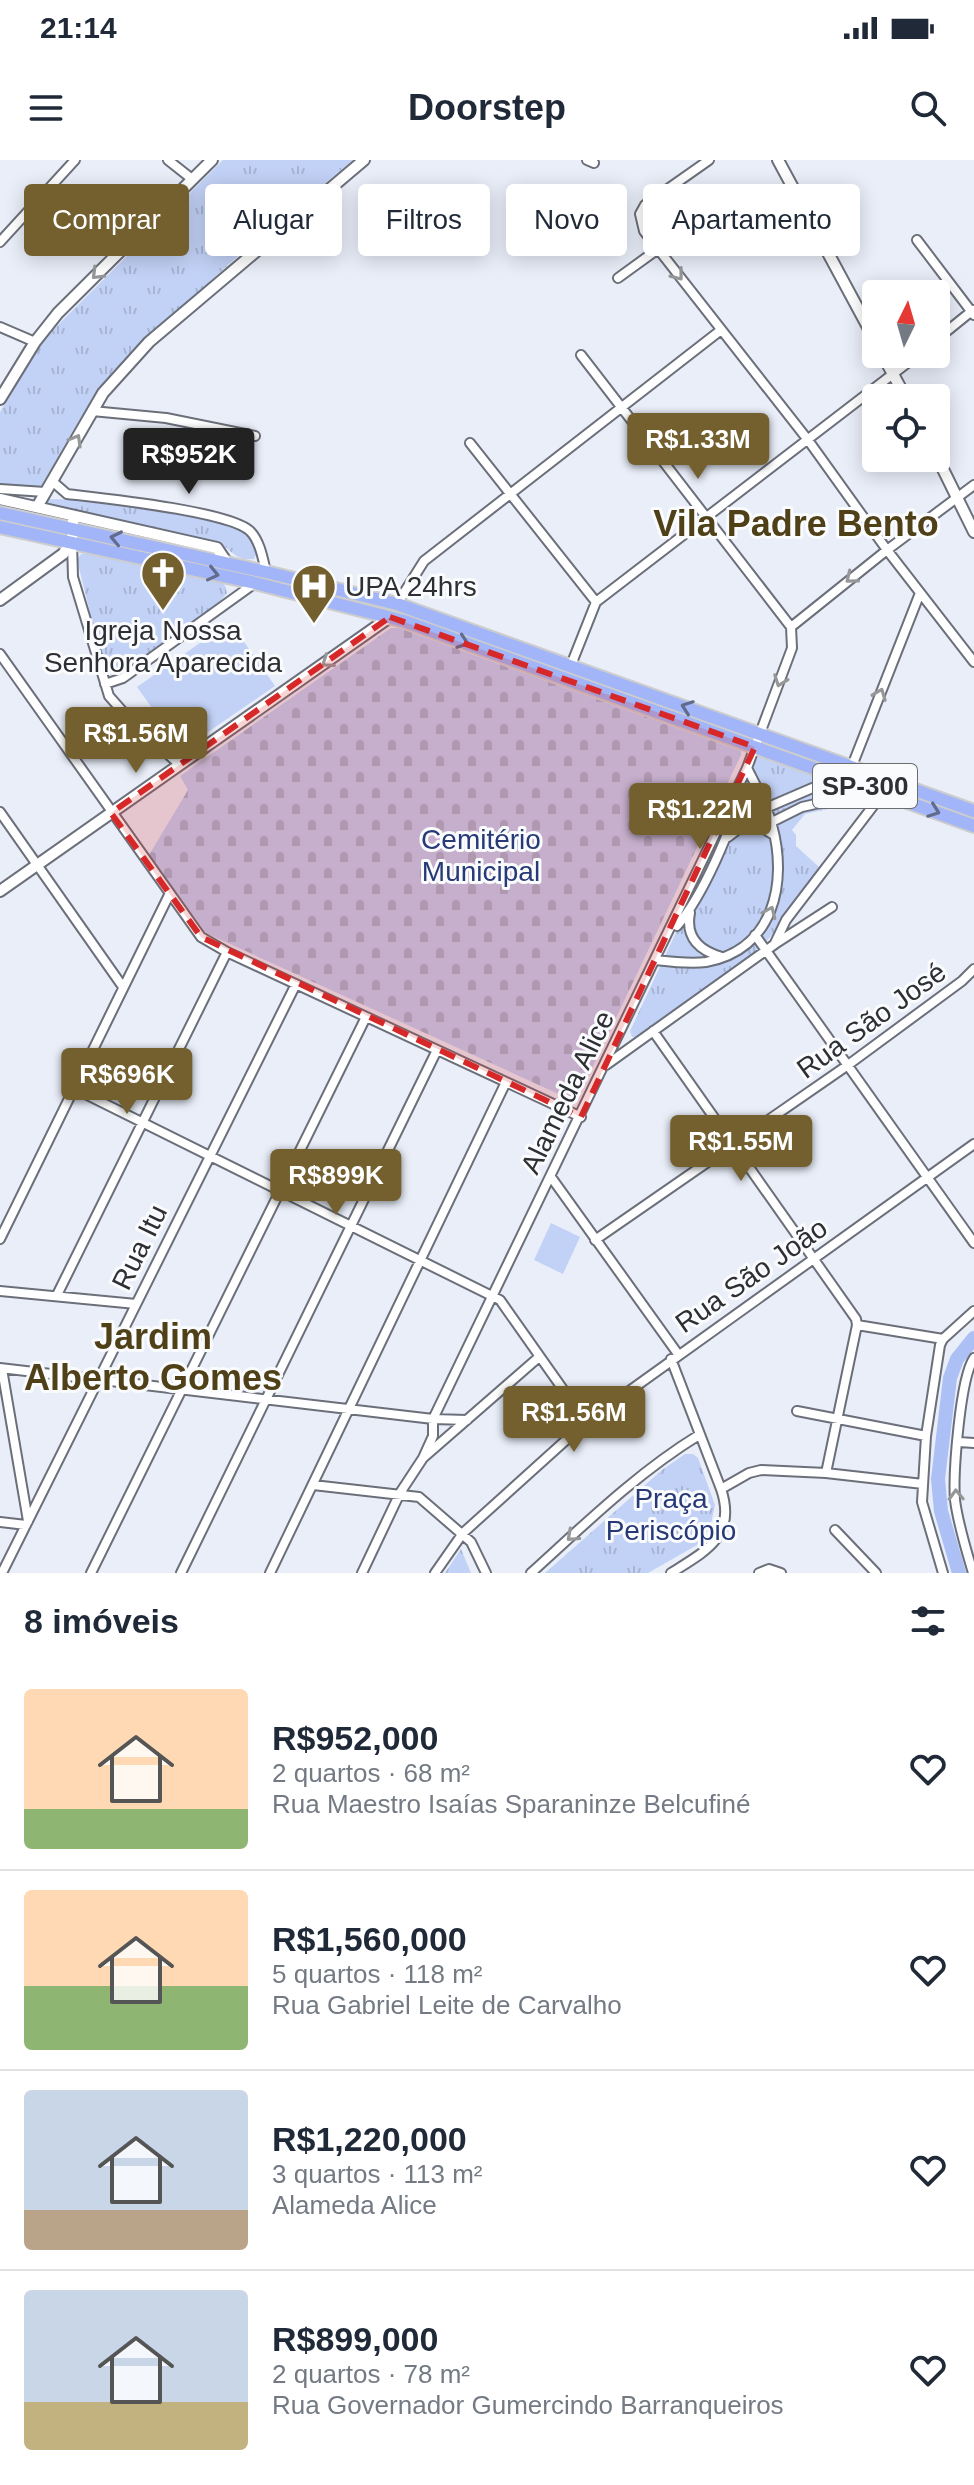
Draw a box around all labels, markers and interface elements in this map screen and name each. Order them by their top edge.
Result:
text: 21:14 [40,11,117,44]
icon: menu [24,86,68,130]
icon: search [906,86,950,130]
text: Doorstep [408,87,566,128]
chip: Comprar [24,184,189,256]
chip: Alugar [205,184,342,256]
chip: Filtros [358,184,490,256]
chip: Novo [506,184,627,256]
chip: Apartamento [643,184,860,256]
one-way arrow [92,265,106,279]
one-way arrow [669,266,683,281]
north arrow [862,280,950,368]
map controls [862,280,950,472]
button: locate [862,384,950,472]
pin: R$1.33M [624,413,772,481]
text: R$1.33M [645,424,751,454]
pin: R$952K [124,428,254,496]
one-way arrow [66,434,82,449]
text: R$952K [141,439,237,469]
district label: Vila Padre Bento [653,503,939,544]
one-way arrow [110,530,124,547]
church icon: Igreja Nossa Senhora Aparecida [139,549,187,612]
hospital icon: UPA 24hrs [290,562,338,625]
one-way arrow [205,565,219,582]
one-way arrow [845,569,860,583]
place label: UPA 24hrs [345,571,477,602]
place label: Igreja Nossa Senhora Aparecida [44,615,283,678]
one-way arrow [456,632,470,649]
one-way arrow [321,652,335,667]
one-way arrow [773,673,790,687]
one-way arrow [871,688,887,702]
one-way arrow [681,700,695,716]
pin: R$1.56M [62,707,210,775]
text: R$1.56M [83,718,189,748]
road number: SP-300 [813,764,917,808]
pin: R$1.22M [626,783,774,851]
text: R$1.22M [647,794,753,824]
one-way arrow [926,802,940,818]
park label: Cemitério Municipal [421,824,541,887]
one-way arrow [760,906,776,920]
street label: Rua São José [791,956,952,1085]
street label: Alameda Alice [515,1006,620,1179]
pin: R$696K [62,1048,192,1116]
text: R$696K [79,1059,175,1089]
pin: R$1.55M [667,1115,815,1183]
text: R$1.55M [688,1126,794,1156]
pin: R$899K [271,1149,401,1217]
text: R$899K [288,1160,384,1190]
street label: Rua Itu [106,1200,173,1295]
street label: Rua São João [670,1212,833,1339]
district label: Jardim Alberto Gomes [24,1316,282,1398]
pin: R$1.56M [500,1386,648,1454]
text: R$1.56M [521,1397,627,1427]
park label: Praça Periscópio [606,1483,736,1546]
one-way arrow [948,1488,965,1501]
one-way arrow [567,1526,582,1540]
icon: filters [906,1599,950,1643]
text: 8 imóveis [24,1602,179,1640]
text: R$952,000 [272,1719,438,1757]
icon: home [88,1721,184,1817]
icon: heart [906,1747,950,1791]
text: 2 quartos · 68 m² [272,1758,470,1788]
text: Rua Maestro Isaías Sparaninze Belcufiné [272,1789,750,1819]
text: R$1,560,000 [272,1920,467,1958]
icon: home [88,1922,184,2018]
icon: heart [906,1948,950,1992]
text: 5 quartos · 118 m² [272,1959,483,1989]
text: Rua Gabriel Leite de Carvalho [272,1990,622,2020]
text: R$1,220,000 [272,2120,467,2158]
icon: home [88,2122,184,2218]
icon: heart [906,2148,950,2192]
text: 3 quartos · 113 m² [272,2159,483,2189]
text: Alameda Alice [272,2190,437,2220]
text: R$899,000 [272,2320,438,2358]
icon: home [88,2322,184,2418]
icon: heart [906,2348,950,2392]
text: 2 quartos · 78 m² [272,2359,470,2389]
text: Rua Governador Gumercindo Barranqueiros [272,2390,784,2420]

